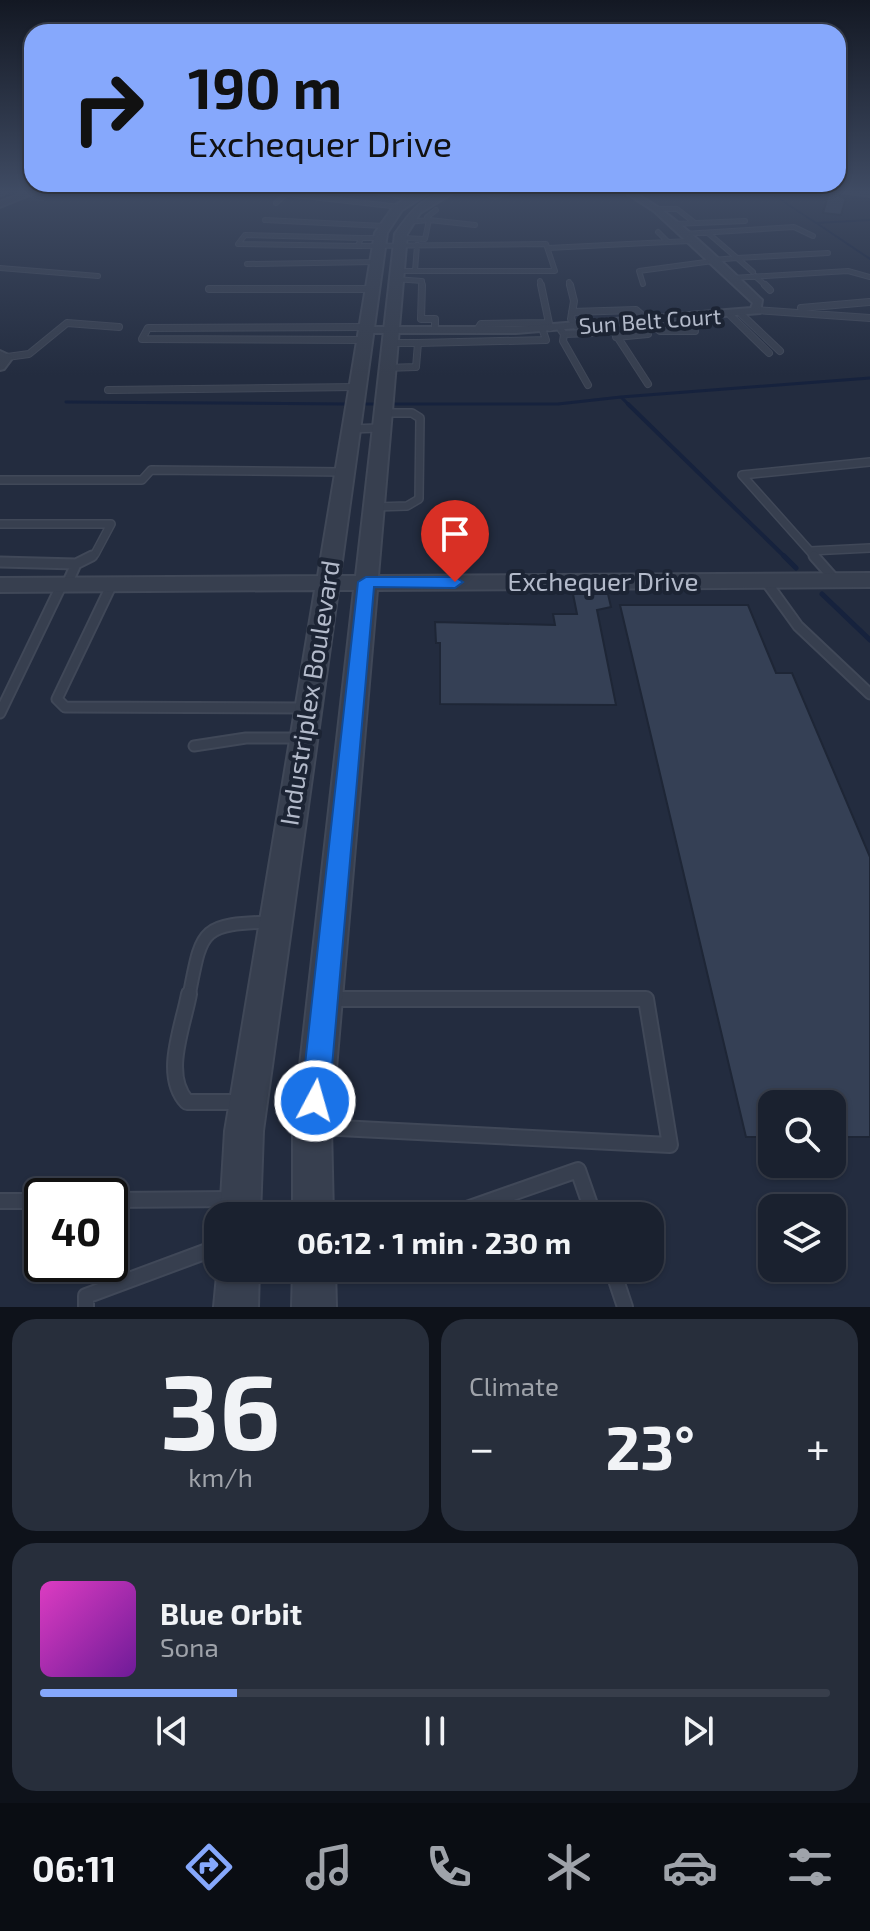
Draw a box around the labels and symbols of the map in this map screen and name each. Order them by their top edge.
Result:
street label: Sun Belt Court [578,302,722,338]
pin [421,500,489,582]
street label: Industriplex Boulevard [272,558,345,828]
street label: Exchequer Drive [508,565,698,596]
position arrow [273,1059,357,1143]
speed limit sign: 40 [24,1178,128,1282]

